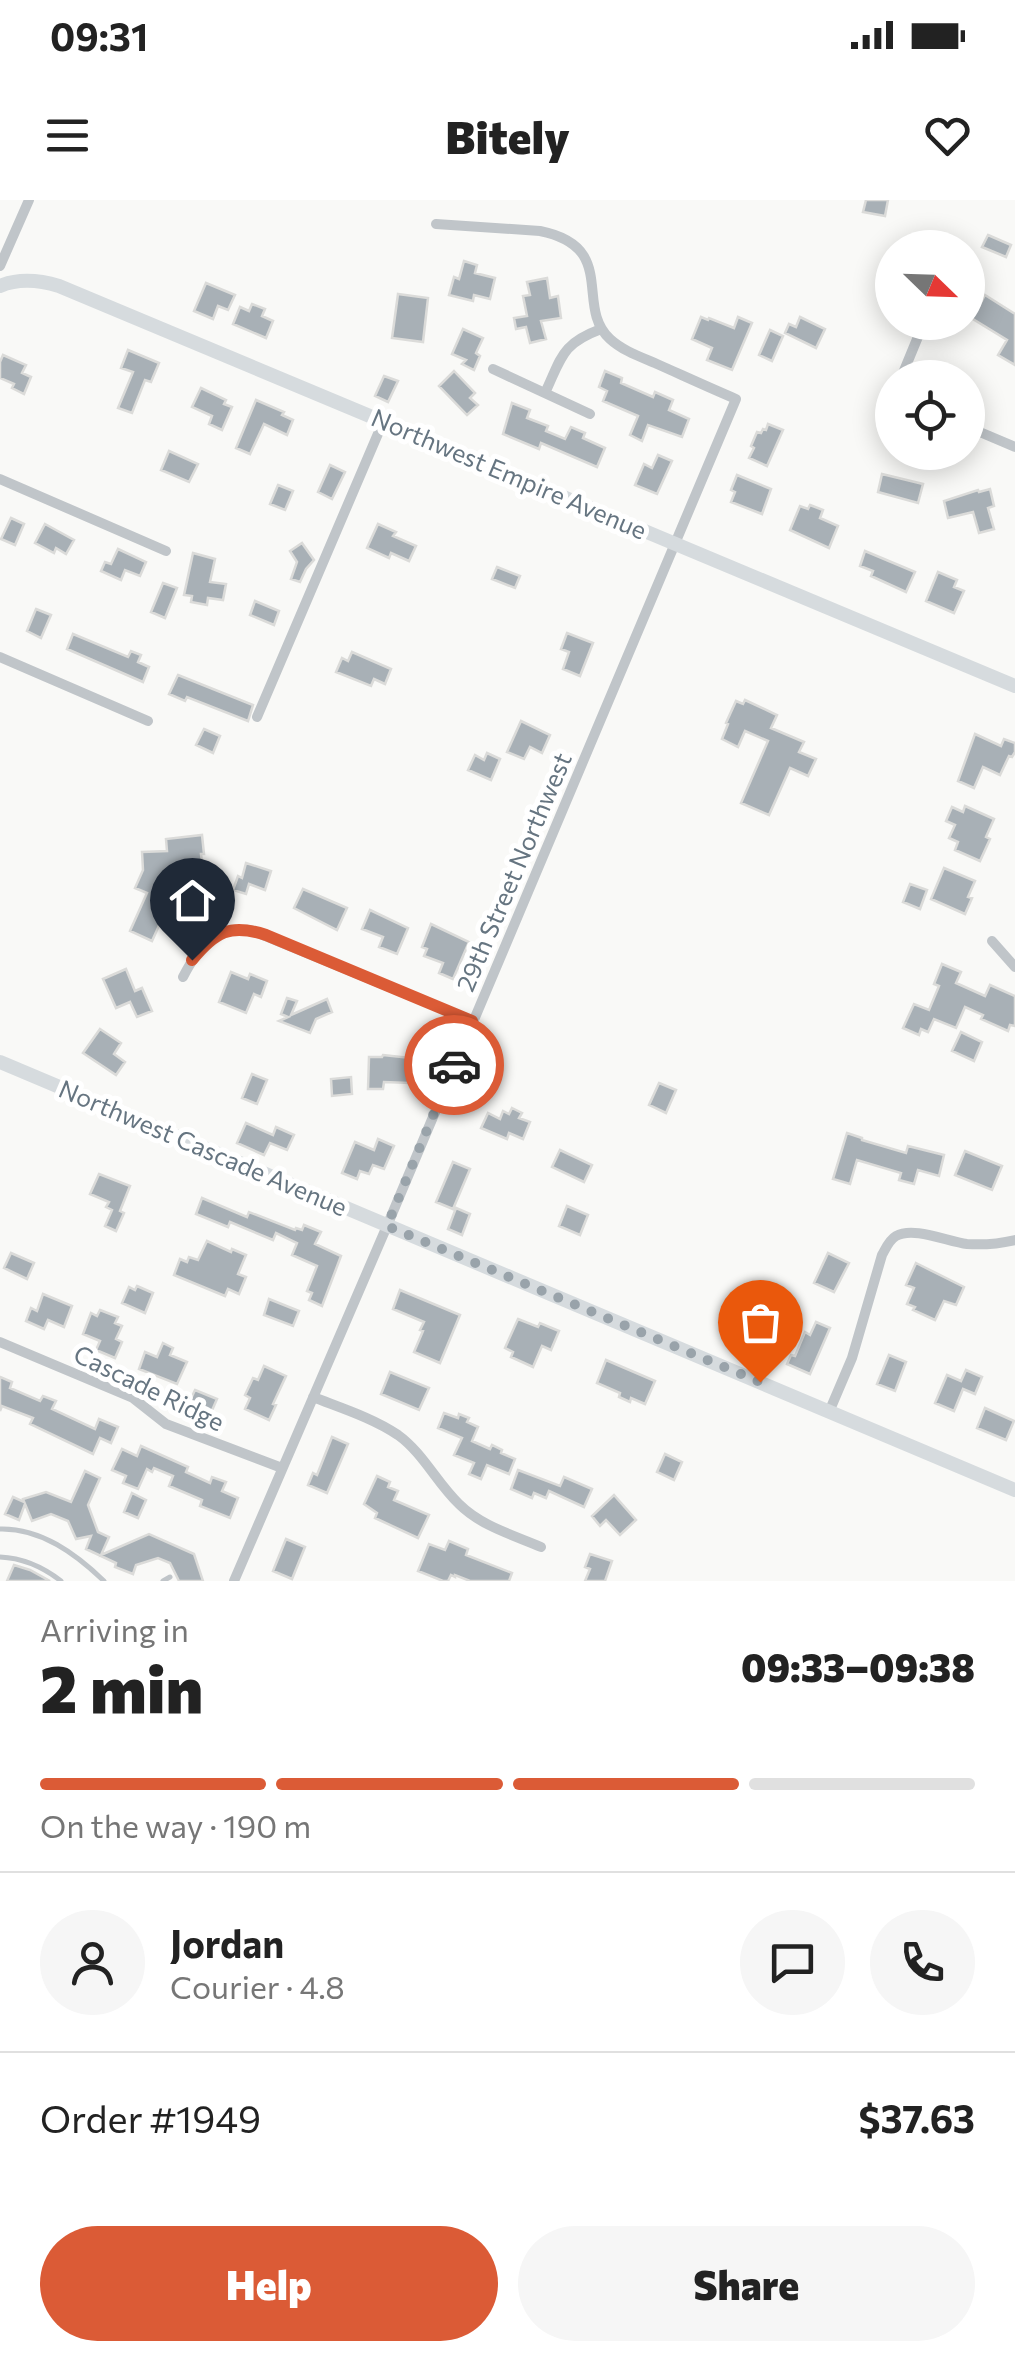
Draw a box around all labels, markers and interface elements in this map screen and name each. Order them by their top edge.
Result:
text: 09:31 [50,12,148,59]
icon: menu [40,108,95,163]
text: Bitely [445,108,570,163]
icon: heart [920,108,975,163]
north arrow [875,230,985,340]
map controls [875,230,985,470]
button: locate [875,360,985,470]
street label: Northwest Empire Avenue [367,401,651,545]
street label: 29th Street Northwest [449,748,577,995]
pin [150,858,235,961]
icon: home [165,873,220,928]
courier [404,1015,504,1115]
icon: car [427,1038,482,1093]
street label: Northwest Cascade Avenue [55,1073,352,1221]
pin [718,1280,803,1383]
icon: bag [733,1295,788,1350]
street label: Cascade Ridge [69,1338,230,1436]
text: Arriving in [40,1609,189,1649]
text: 09:33–09:38 [741,1643,975,1690]
text: 2 min [40,1647,203,1726]
text: On the way · 190 m [40,1805,311,1845]
button: person [40,1910,145,2015]
button: chat [740,1910,845,2015]
button: phone [870,1910,975,2015]
text: Jordan [170,1919,284,1966]
text: Courier · 4.8 [170,1966,345,2006]
text: Order #1949 [40,2094,261,2141]
text: $37.63 [859,2094,975,2141]
button: Help [40,2226,498,2341]
button: Share [518,2226,975,2341]

